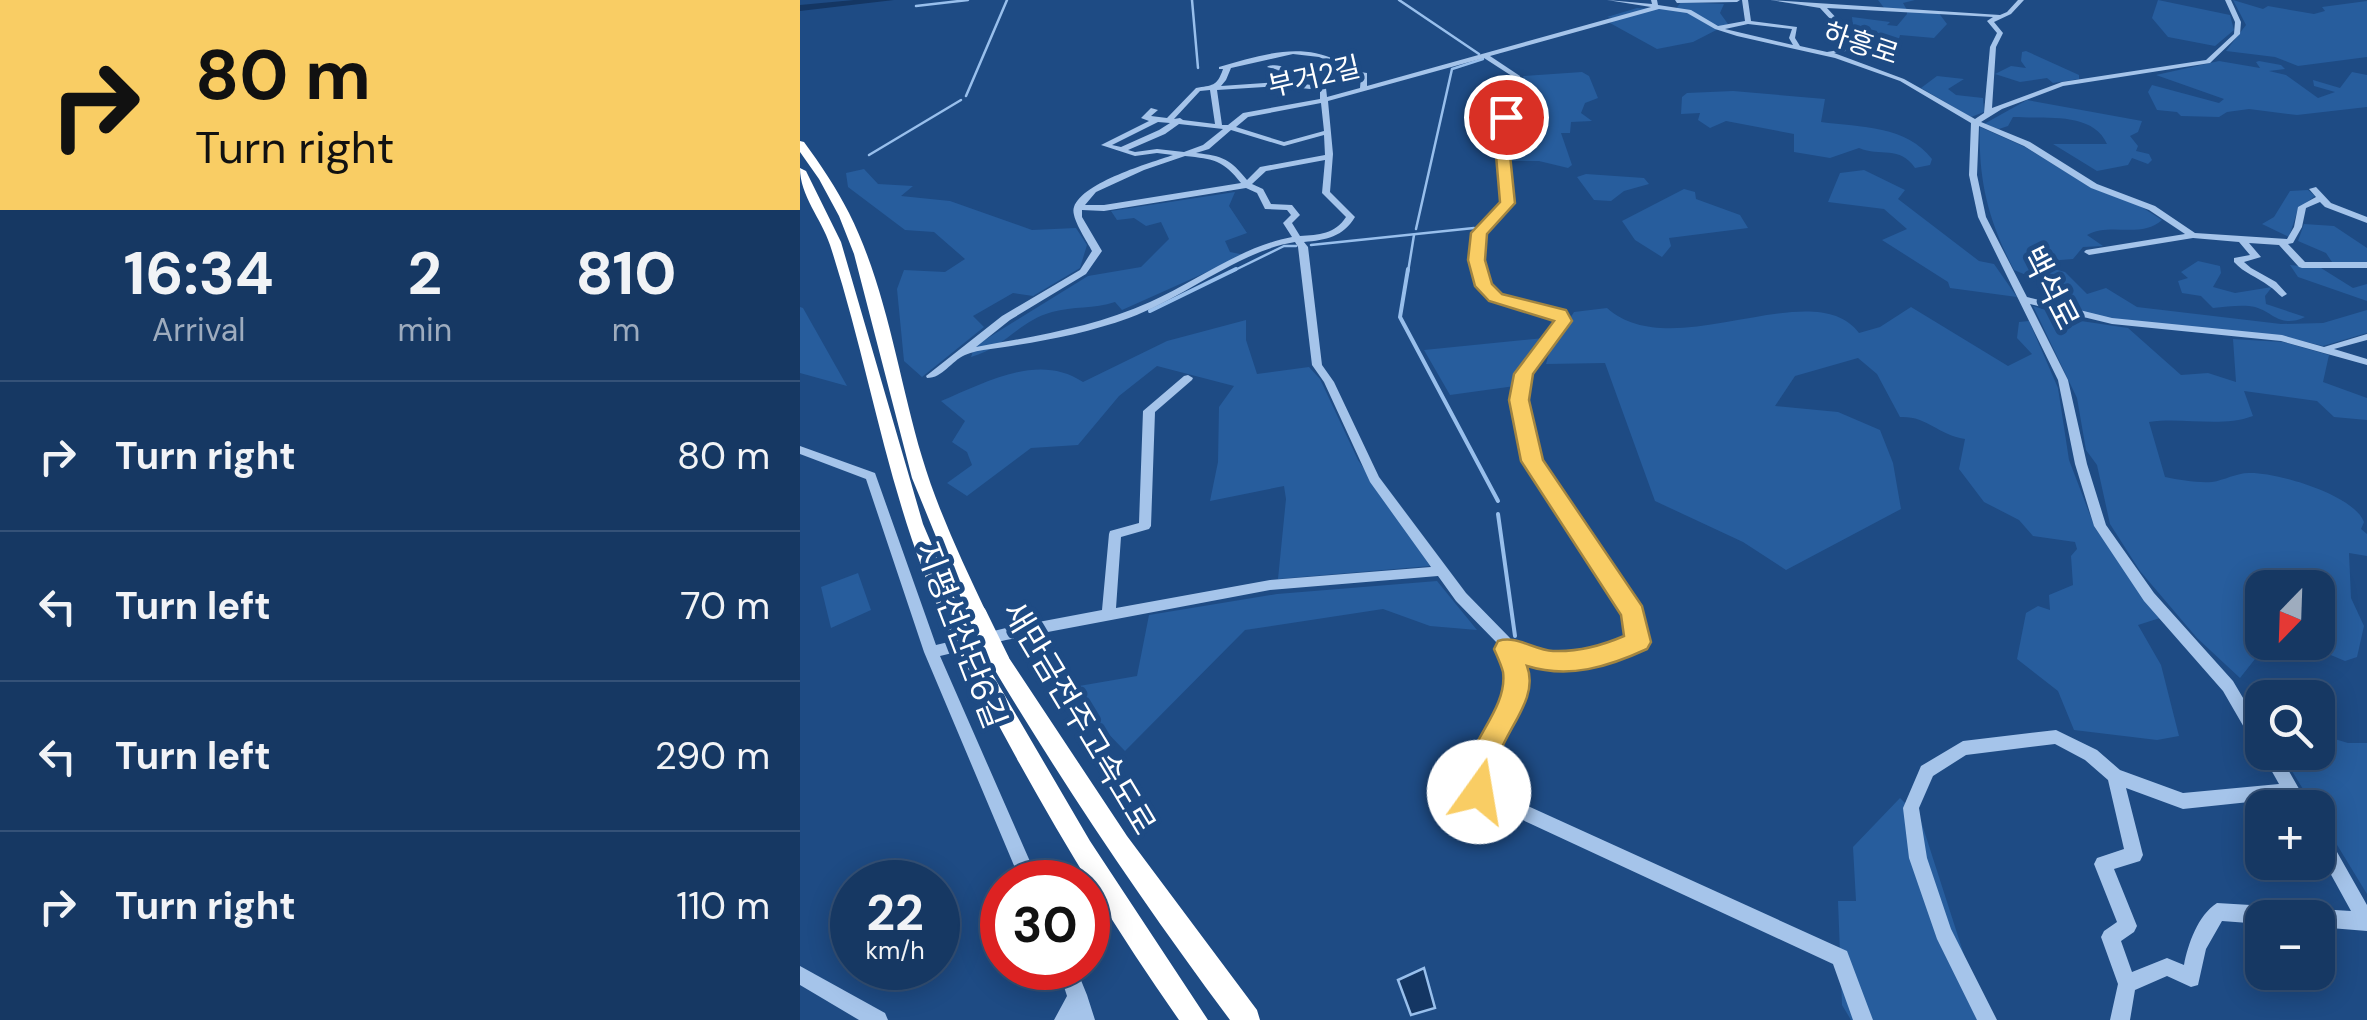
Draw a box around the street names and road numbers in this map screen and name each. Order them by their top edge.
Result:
street label: 하흥로 [1818,14,1903,73]
street label: 부거2길 [1264,48,1364,105]
street label: 백석로 [2011,239,2089,337]
street label: 지평선산단6길 [906,536,1016,734]
street label: 새만금전주고속도로 [993,594,1165,842]

